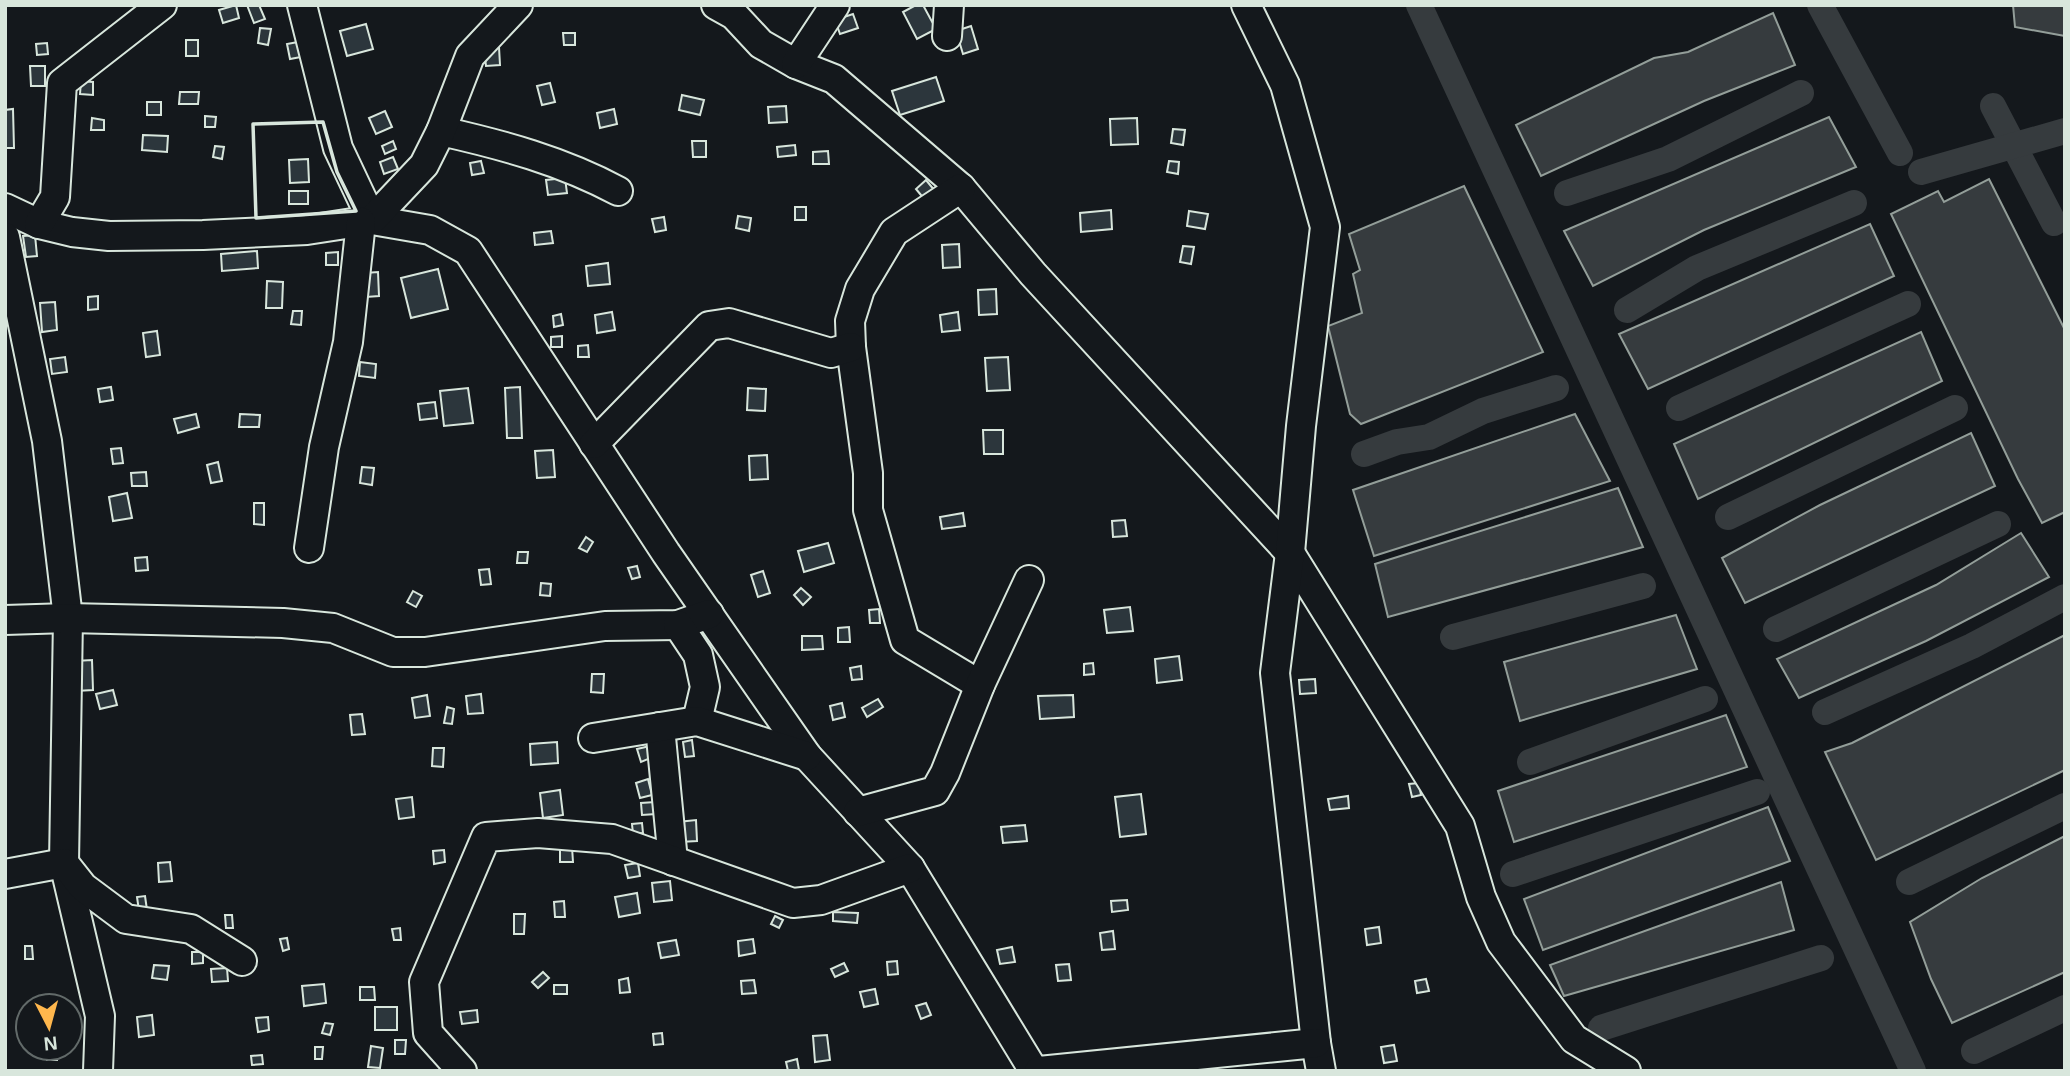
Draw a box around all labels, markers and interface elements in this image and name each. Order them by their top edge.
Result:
north arrow [14,992,84,1062]
text: N [43,1032,59,1055]

